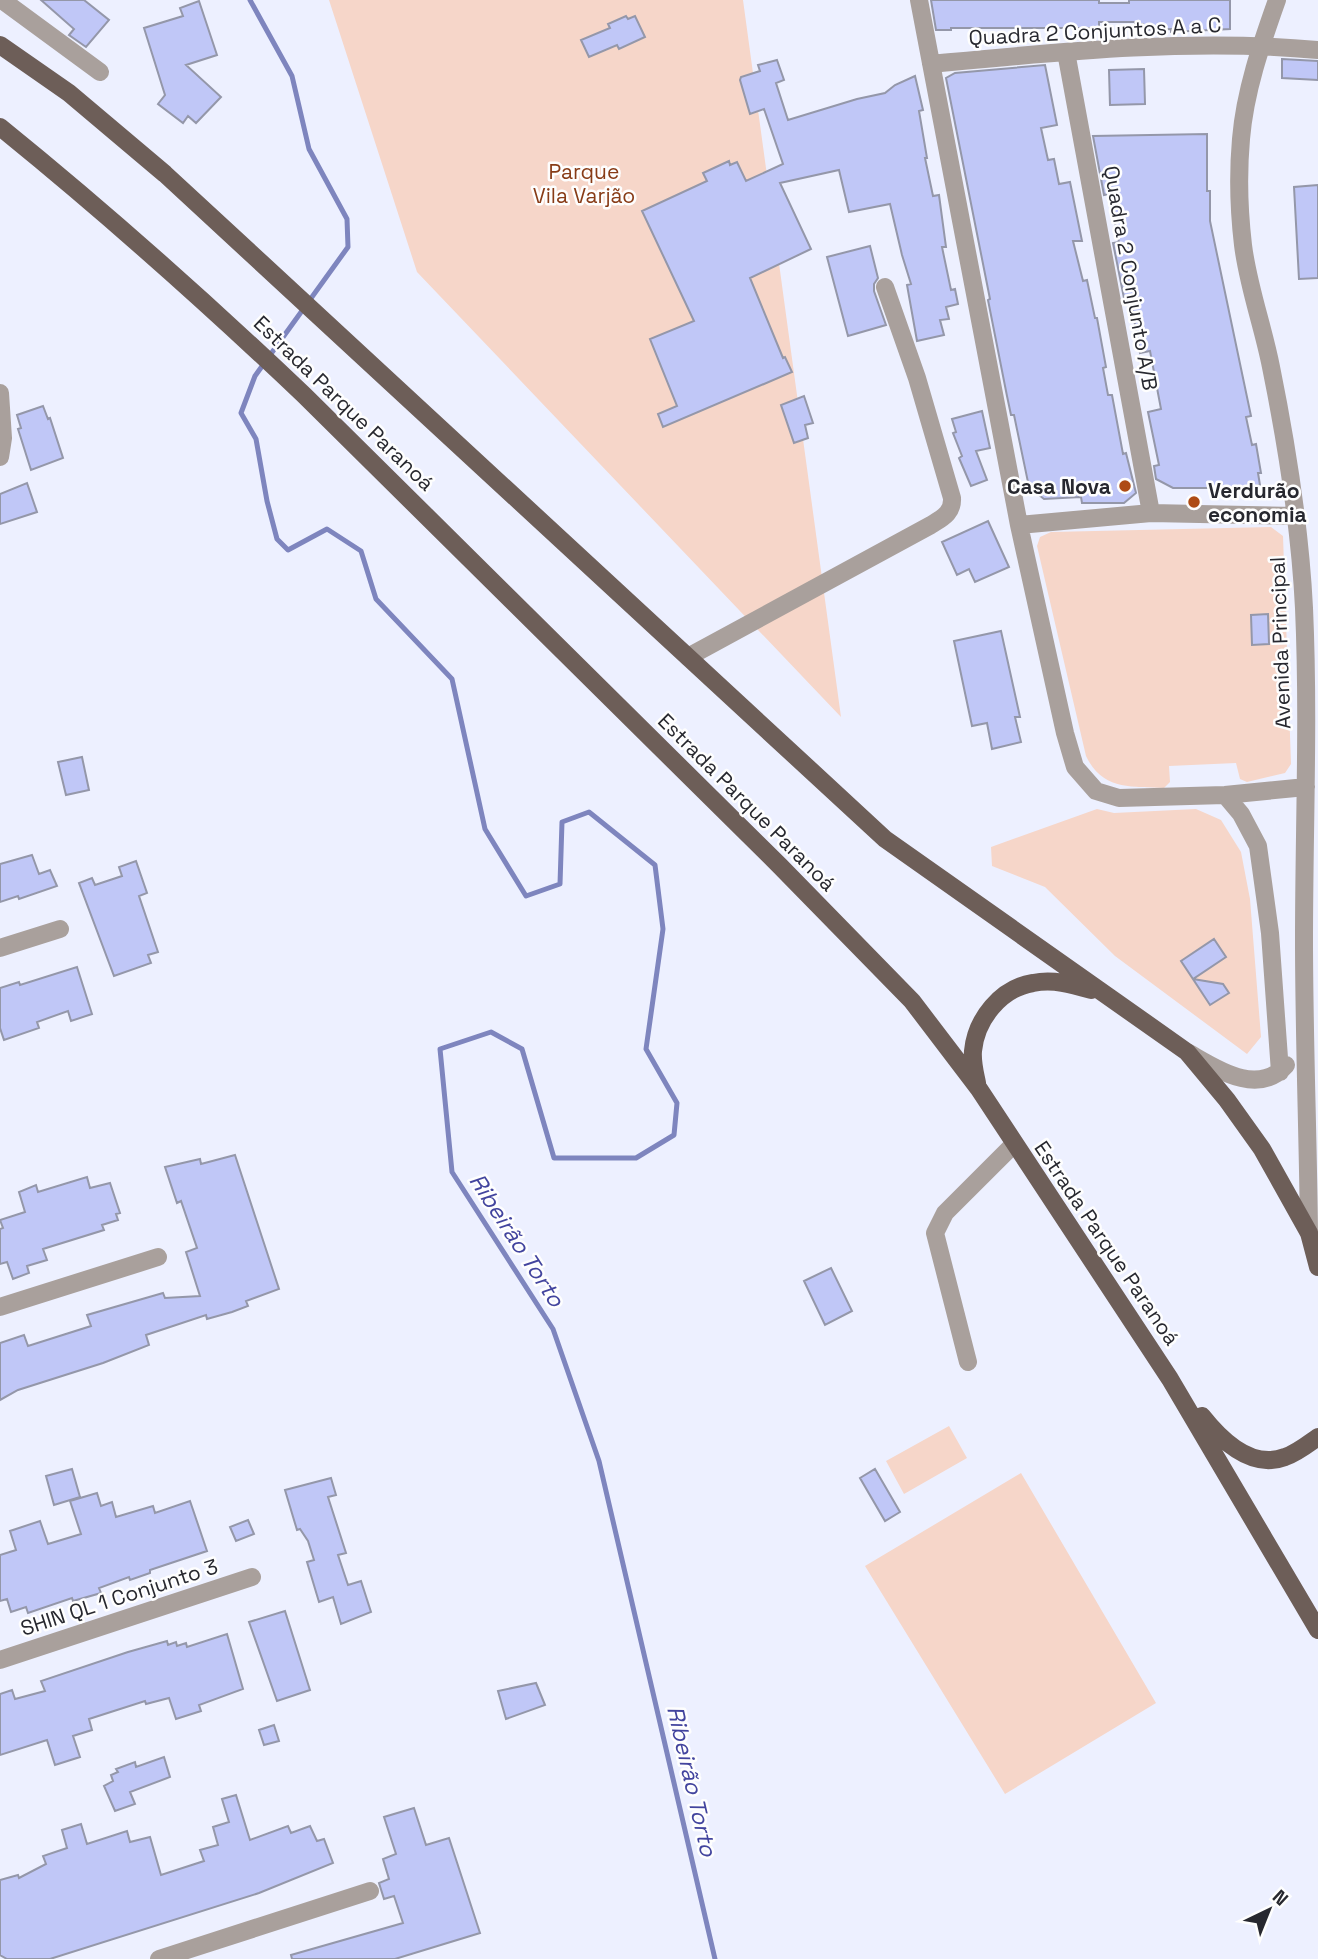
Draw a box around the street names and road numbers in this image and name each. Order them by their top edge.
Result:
street label: Quadra 2 Conjuntos A a C [968,11,1222,51]
street label: Quadra 2 Conjunto A/B [1098,164,1164,392]
street label: Estrada Parque Paranoá [248,310,440,496]
street label: Avenida Principal [1264,556,1296,730]
street label: Estrada Parque Paranoá [652,707,842,897]
street label: Estrada Parque Paranoá [1028,1136,1186,1350]
street label: SHIN QL 1 Conjunto 3 [17,1552,221,1642]

